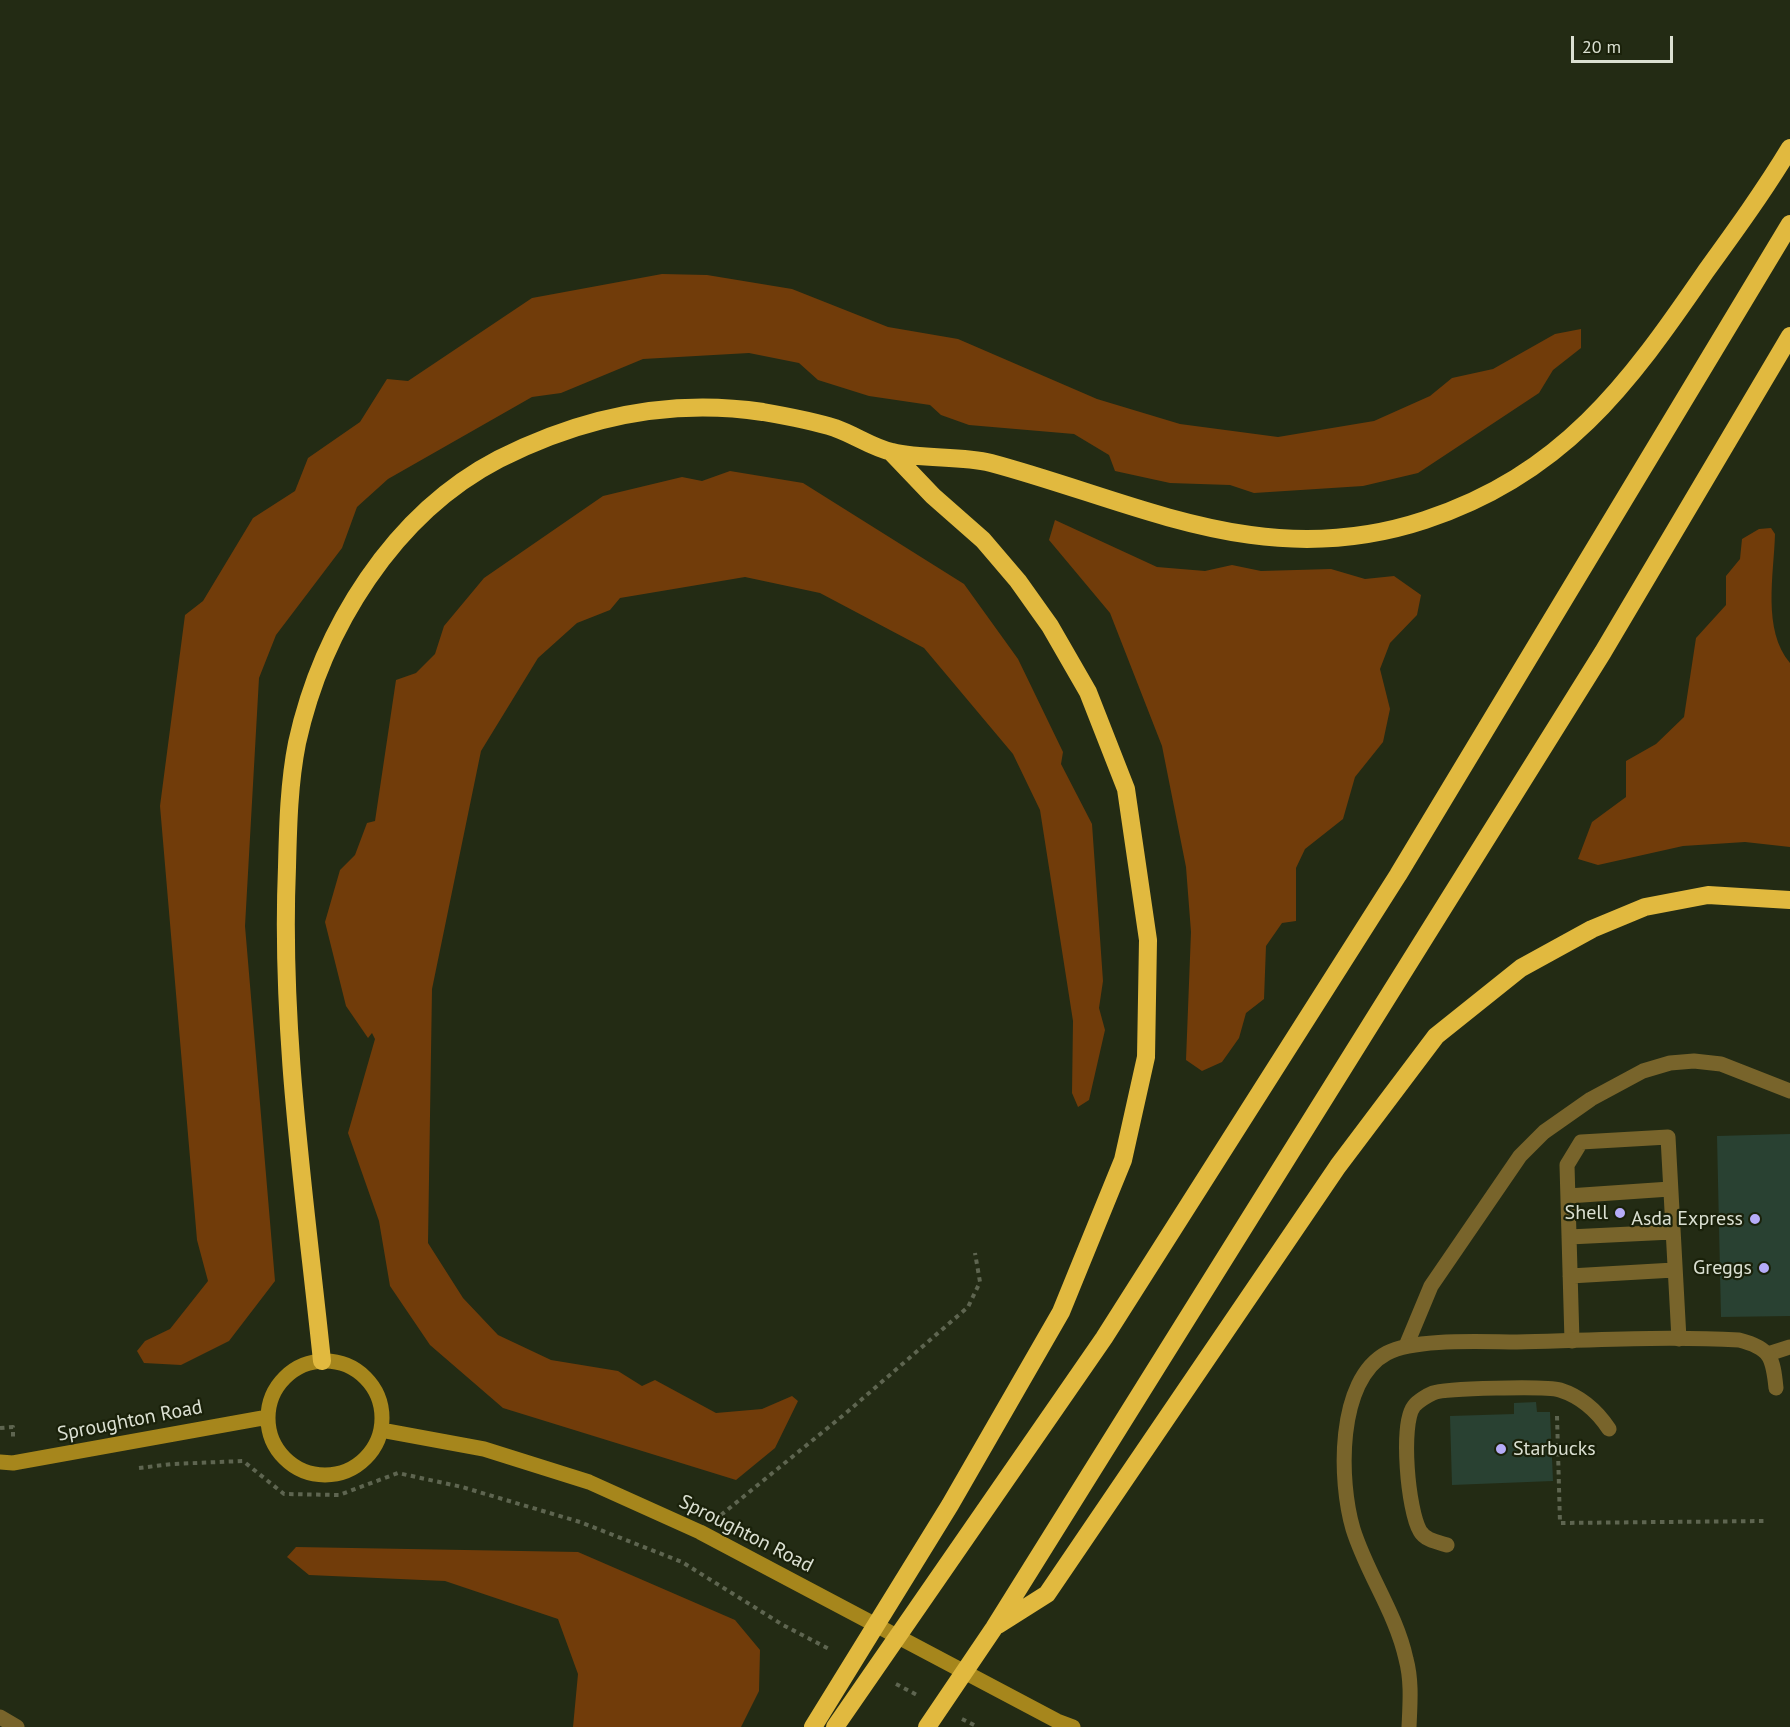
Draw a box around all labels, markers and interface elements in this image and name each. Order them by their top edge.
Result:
scale bar [1574,24,1676,62]
text: 20 m [1582,35,1621,58]
place label: Shell [1565,1201,1608,1225]
marker: Shell [1613,1206,1627,1220]
place label: Asda Express [1631,1207,1743,1231]
marker: Asda Express [1748,1212,1762,1226]
place label: Greggs [1693,1256,1752,1280]
marker: Greggs [1757,1261,1771,1275]
street label: Sproughton Road [55,1395,205,1447]
place label: Starbucks [1513,1437,1596,1461]
marker: Starbucks [1494,1442,1508,1456]
street label: Sproughton Road [675,1490,817,1578]

